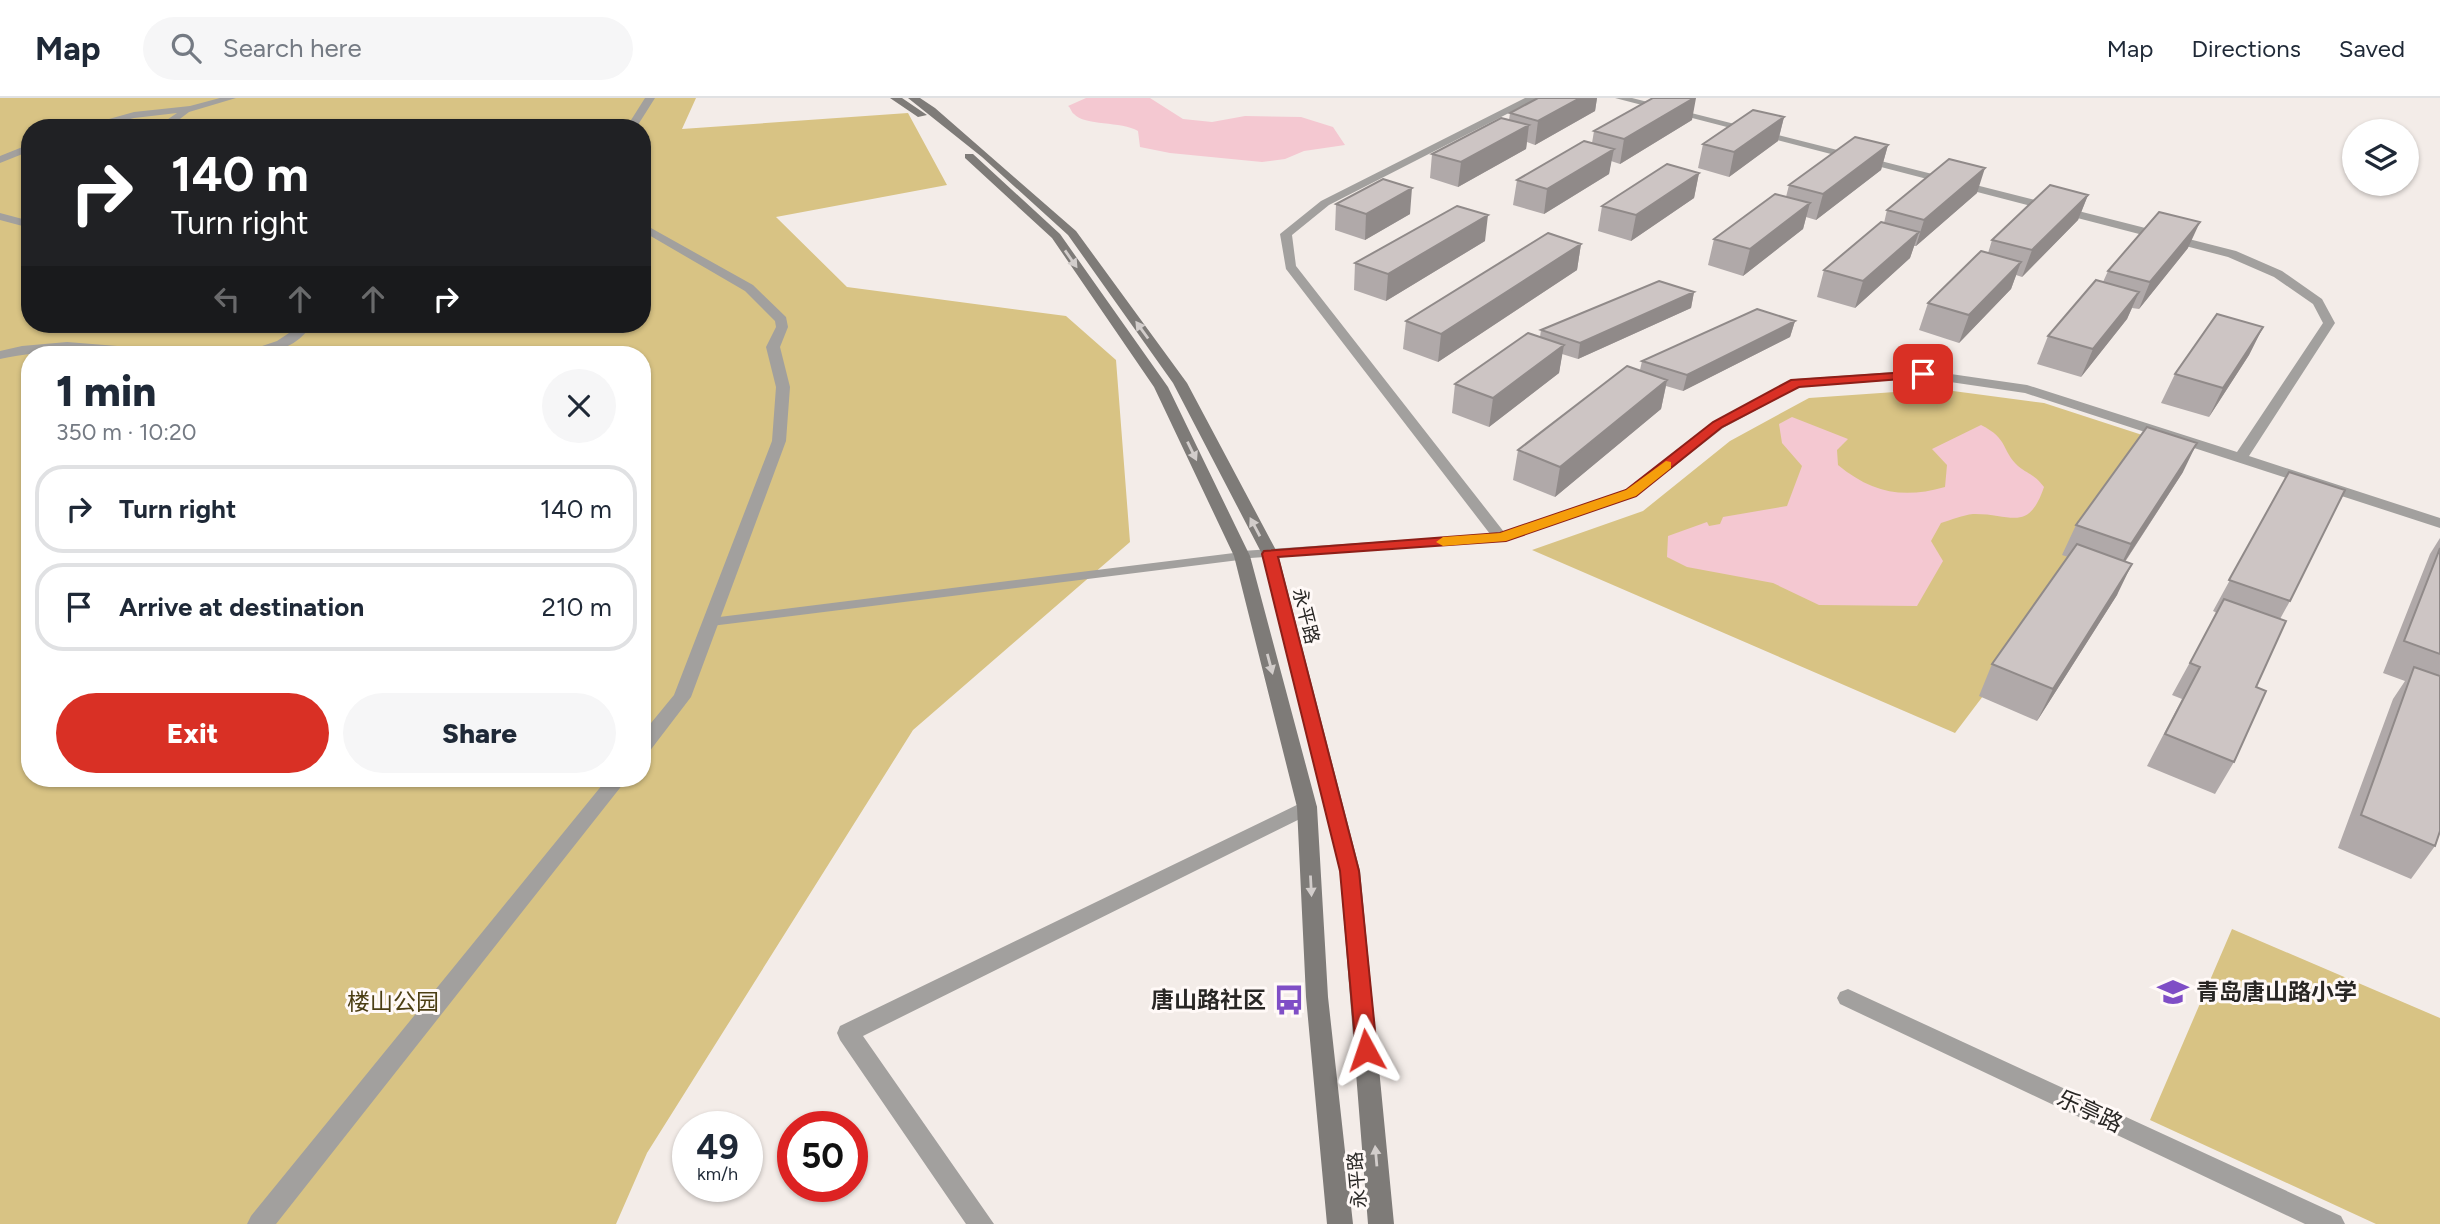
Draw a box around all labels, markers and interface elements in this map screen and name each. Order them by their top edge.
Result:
search box [143,17,633,80]
text: Map [35,29,101,68]
icon: search [167,29,205,67]
text: Search here [223,32,362,64]
text: Map [2107,34,2153,63]
text: Directions [2191,34,2301,63]
text: Saved [2339,34,2405,63]
map controls [2342,119,2419,196]
button: layers [2342,119,2419,196]
text: 140 m [171,144,309,203]
icon: right [56,147,147,238]
text: Turn right [171,204,309,242]
one-way arrow [1064,250,1078,268]
icon: left [208,280,246,318]
icon: ahead [281,280,319,318]
icon: ahead [354,280,392,318]
icon: right [427,280,465,318]
one-way arrow [1135,321,1149,339]
pin [1893,344,1953,404]
icon: arrive [1904,355,1942,393]
text: 1 min [56,366,156,417]
button: close [542,369,616,443]
text: 350 m · 10:20 [56,418,197,446]
one-way arrow [1186,441,1197,461]
icon: right [60,490,98,528]
text: Turn right [119,493,236,525]
text: 140 m [540,493,612,525]
one-way arrow [1250,516,1262,536]
street label: 永平路 [1288,586,1324,646]
icon: arrive [60,588,98,626]
text: Arrive at destination [119,591,364,623]
text: 210 m [542,591,612,623]
one-way arrow [1265,653,1276,675]
button: Exit [56,693,329,773]
button: Share [343,693,616,773]
one-way arrow [1306,876,1317,898]
school or university icon: 青岛唐山路小学 [2156,975,2190,1009]
place label: 青岛唐山路小学 [2196,978,2357,1006]
bus stop icon: 唐山路社区 [1272,983,1306,1017]
place label: 唐山路社区 [1151,986,1266,1014]
park label: 楼山公园 [347,988,439,1016]
position arrow [1329,1013,1403,1087]
street label: 乐亭路 [2053,1084,2127,1138]
speed limit sign: 50 [777,1111,868,1202]
text: 49 [696,1126,739,1168]
one-way arrow [1370,1145,1381,1167]
street label: 永平路 [1343,1151,1371,1209]
text: km/h [697,1163,738,1185]

